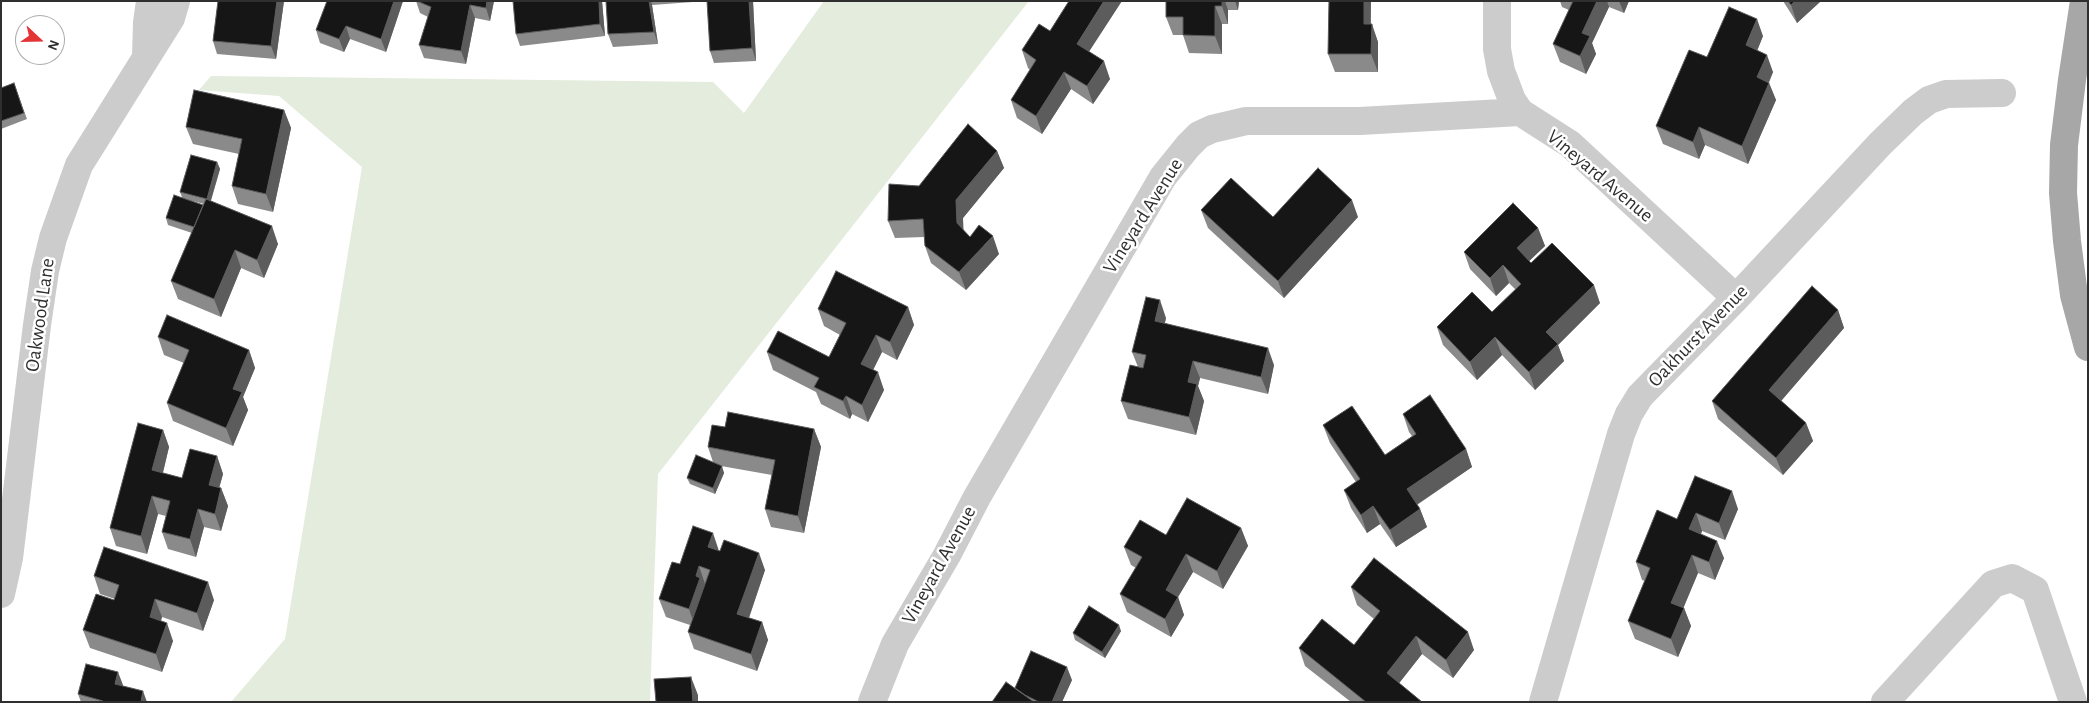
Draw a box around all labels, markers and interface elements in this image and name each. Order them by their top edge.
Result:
north arrow [15,15,65,65]
text: N [45,38,61,52]
street label: Vineyard Avenue [1542,125,1658,227]
street label: Vineyard Avenue [1098,154,1188,278]
street label: Oakwood Lane [20,257,60,373]
street label: Oakhurst Avenue [1643,280,1753,392]
street label: Vineyard Avenue [897,502,981,628]

